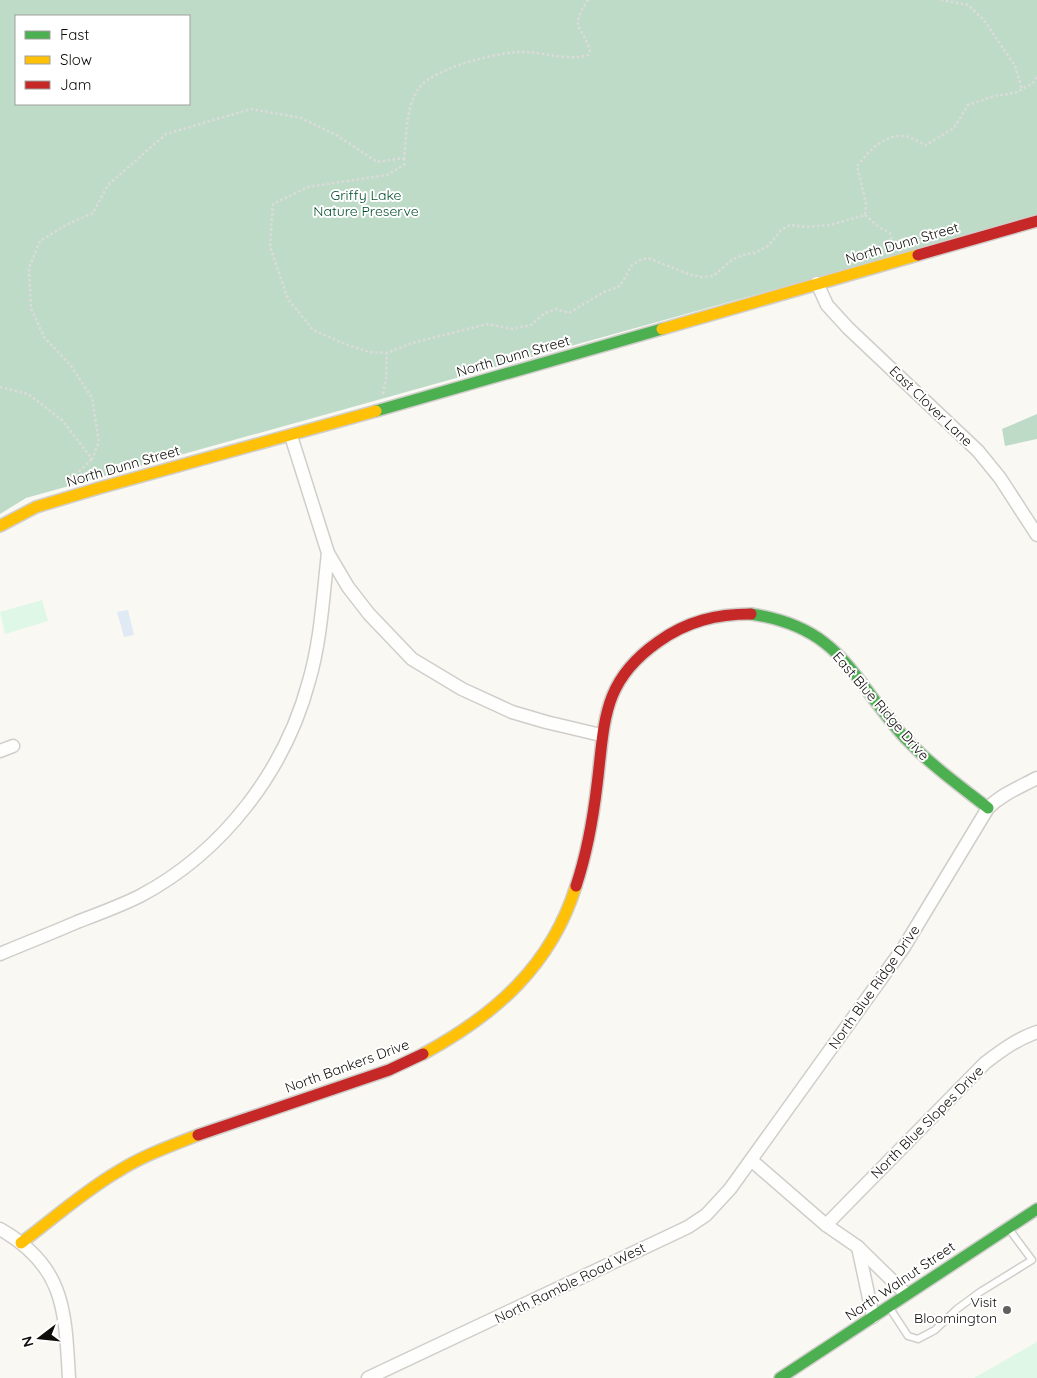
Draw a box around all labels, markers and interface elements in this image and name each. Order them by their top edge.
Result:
legend [15,15,190,105]
text: Fast [60,25,89,44]
text: Slow [60,50,92,69]
text: Jam [60,75,91,94]
park label: Griffy Lake Nature Preserve [313,186,419,220]
street label: North Dunn Street [843,218,961,268]
street label: North Dunn Street [454,331,572,381]
street label: East Clover Lane [886,362,976,450]
street label: North Dunn Street [64,441,182,491]
street label: East Blue Ridge Drive [829,648,933,764]
street label: North Blue Ridge Drive [824,921,924,1052]
street label: North Bankers Drive [282,1035,412,1097]
street label: North Blue Slopes Drive [867,1062,987,1182]
street label: North Walnut Street [842,1237,959,1324]
street label: North Ramble Road West [492,1238,649,1327]
place label: Visit Bloomington [914,1293,997,1327]
marker: Visit Bloomington [1001,1304,1013,1316]
north arrow [15,1313,65,1363]
text: N [17,1334,38,1349]

